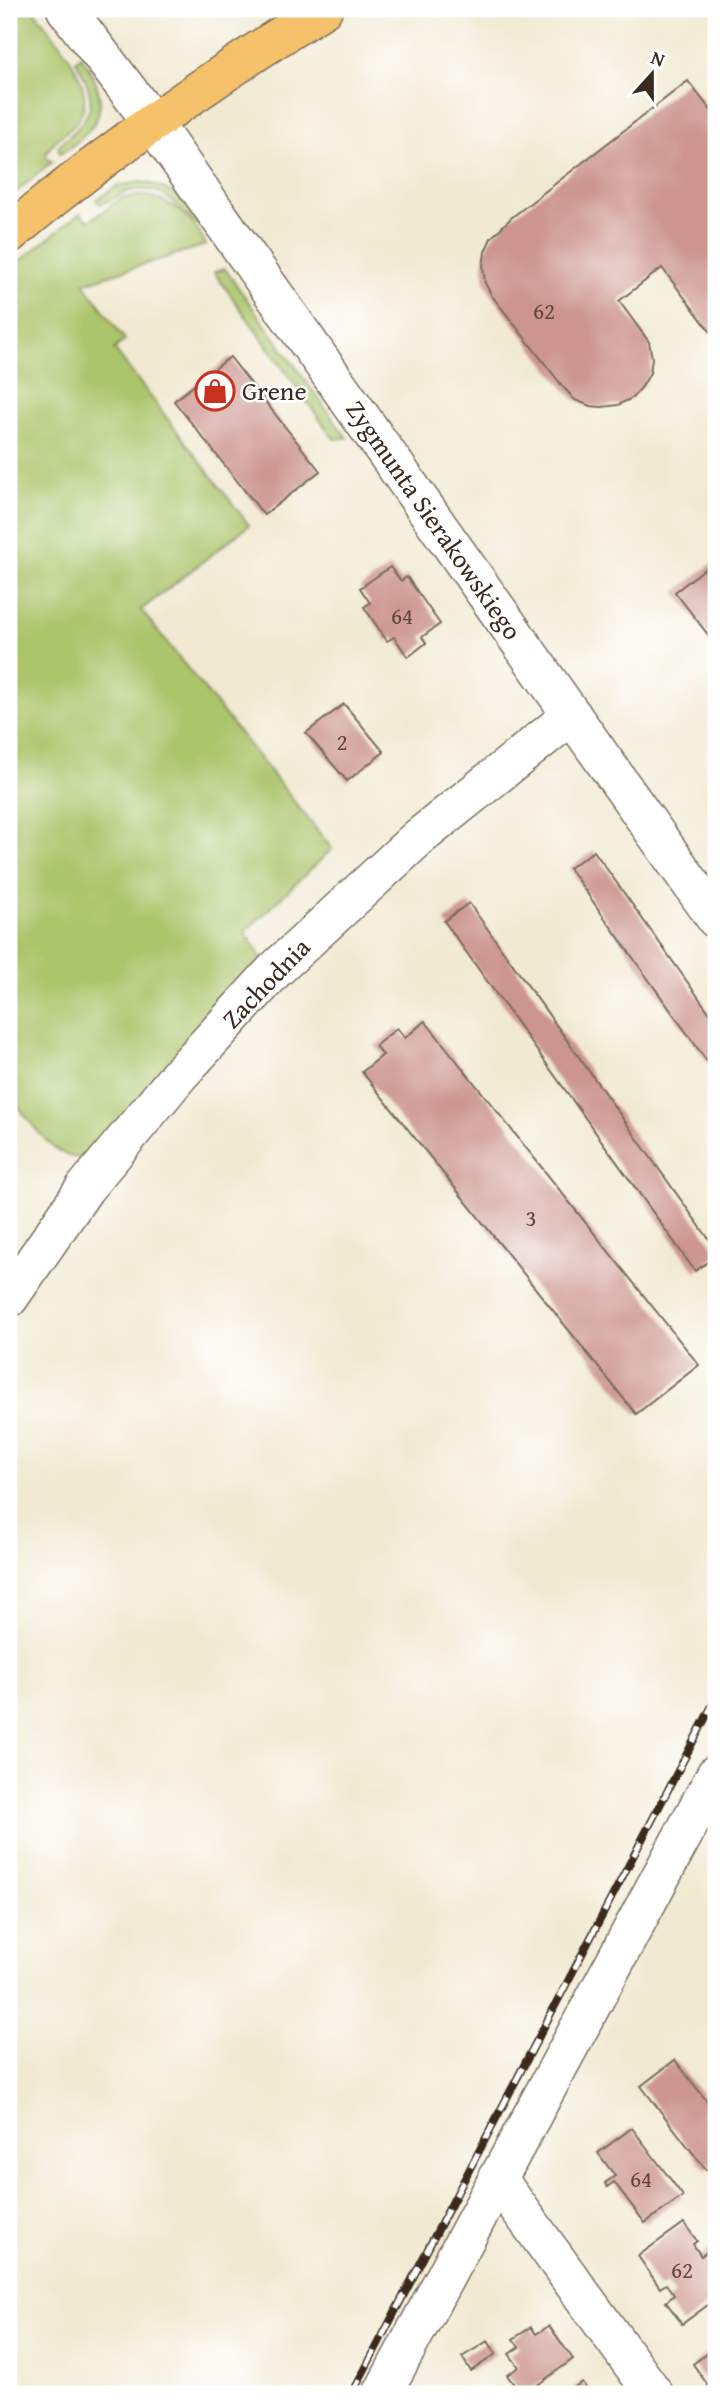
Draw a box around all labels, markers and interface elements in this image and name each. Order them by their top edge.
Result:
north arrow [616,38,686,108]
text: N [647,43,669,74]
house number: 62 [533,294,555,327]
shop icon: Grene [194,370,236,412]
place label: Grene [242,371,307,410]
street label: Zygmunta Sierakowskiego [337,392,532,648]
house number: 64 [391,599,413,632]
house number: 2 [336,725,348,758]
street label: Zachodnia [212,928,319,1037]
house number: 3 [525,1201,537,1234]
house number: 64 [630,2162,652,2195]
house number: 62 [671,2253,693,2286]

